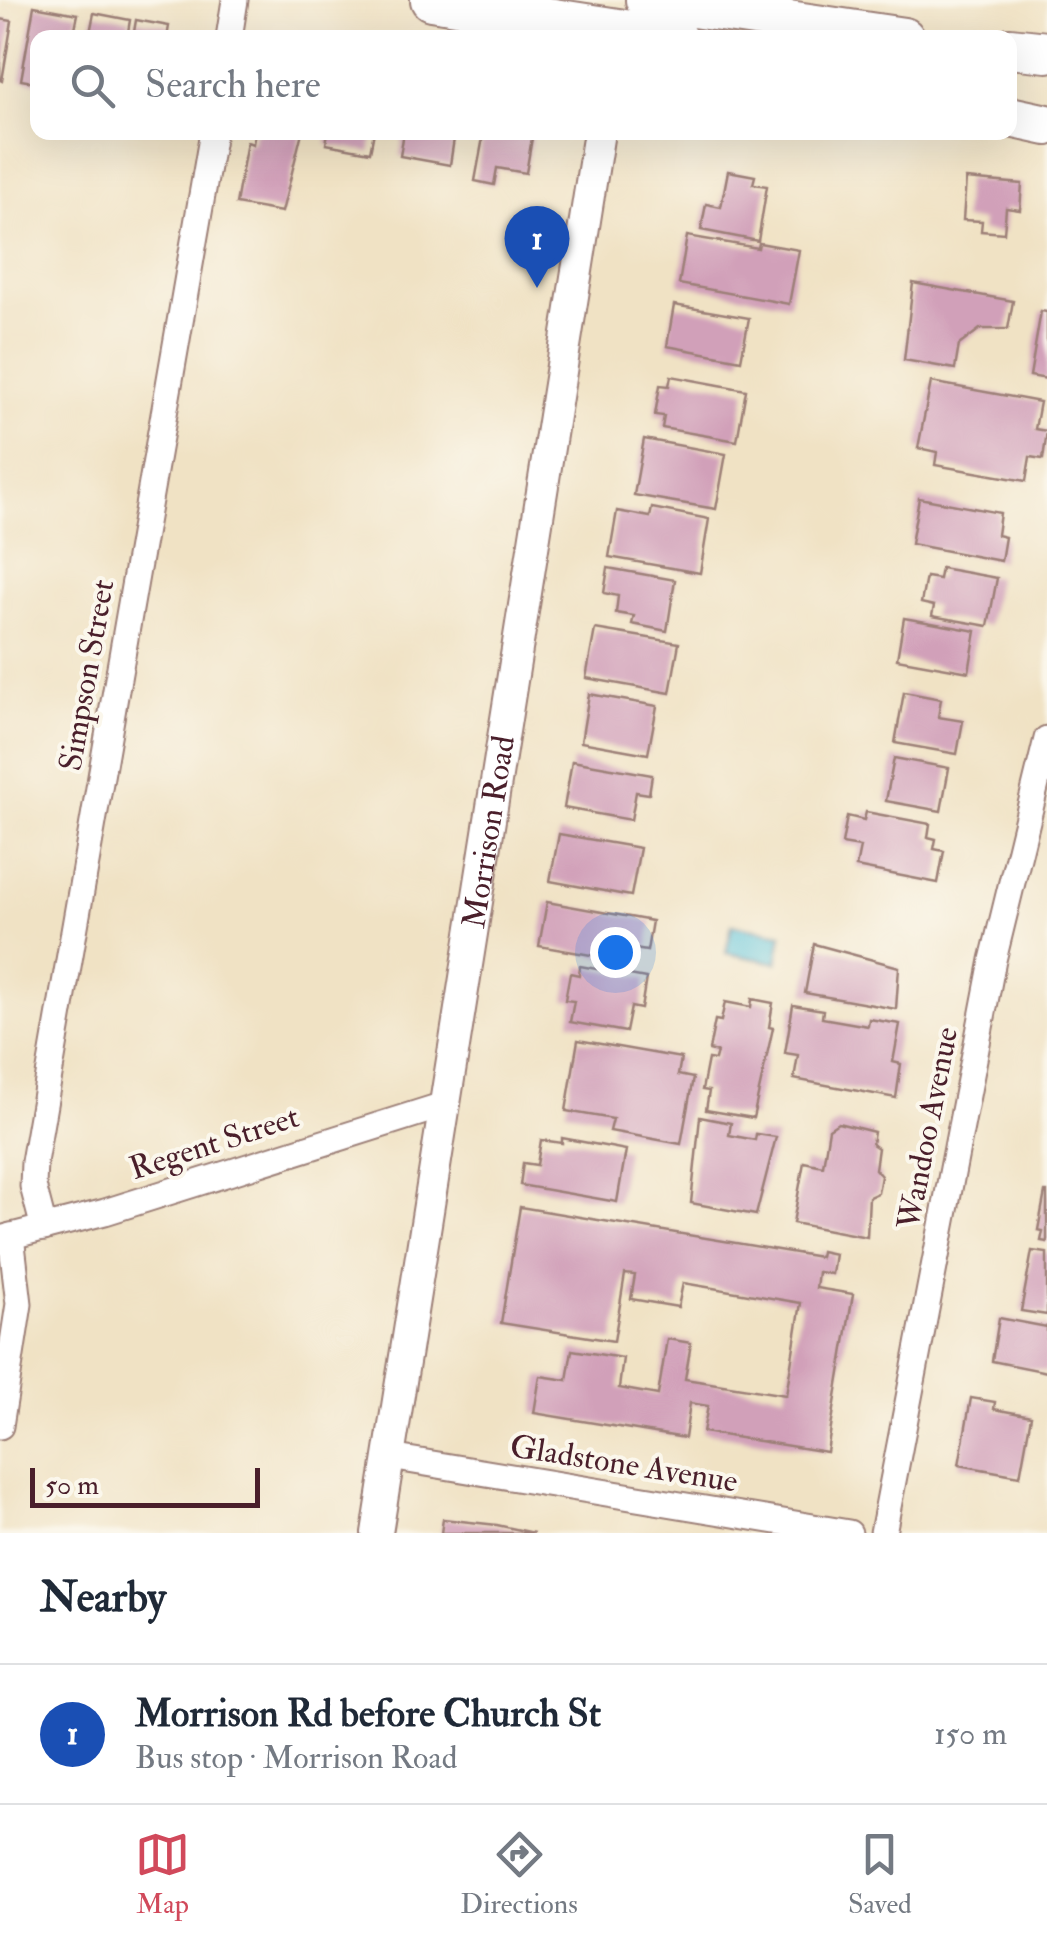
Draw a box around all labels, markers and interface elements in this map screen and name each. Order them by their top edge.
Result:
search box [30,30,1017,140]
icon: search [65,58,120,113]
text: Search here [145,61,321,109]
pin: 1 [504,206,570,288]
street label: Simpson Street [50,576,124,774]
street label: Morrison Road [454,732,524,931]
your location [590,927,641,978]
street label: Wandoo Avenue [889,1024,967,1234]
street label: Regent Street [125,1097,304,1189]
street label: Gladstone Avenue [507,1426,741,1502]
scale bar [30,1463,260,1508]
text: 50 m [45,1468,99,1503]
text: Nearby [40,1572,166,1624]
text: Morrison Rd before Church St [135,1690,601,1738]
text: 1 [67,1714,78,1754]
text: 150 m [934,1714,1007,1754]
text: Bus stop · Morrison Road [135,1738,457,1778]
tab: Map [135,1827,190,1922]
tab: Directions [460,1827,578,1922]
tab: Saved [848,1827,912,1922]

